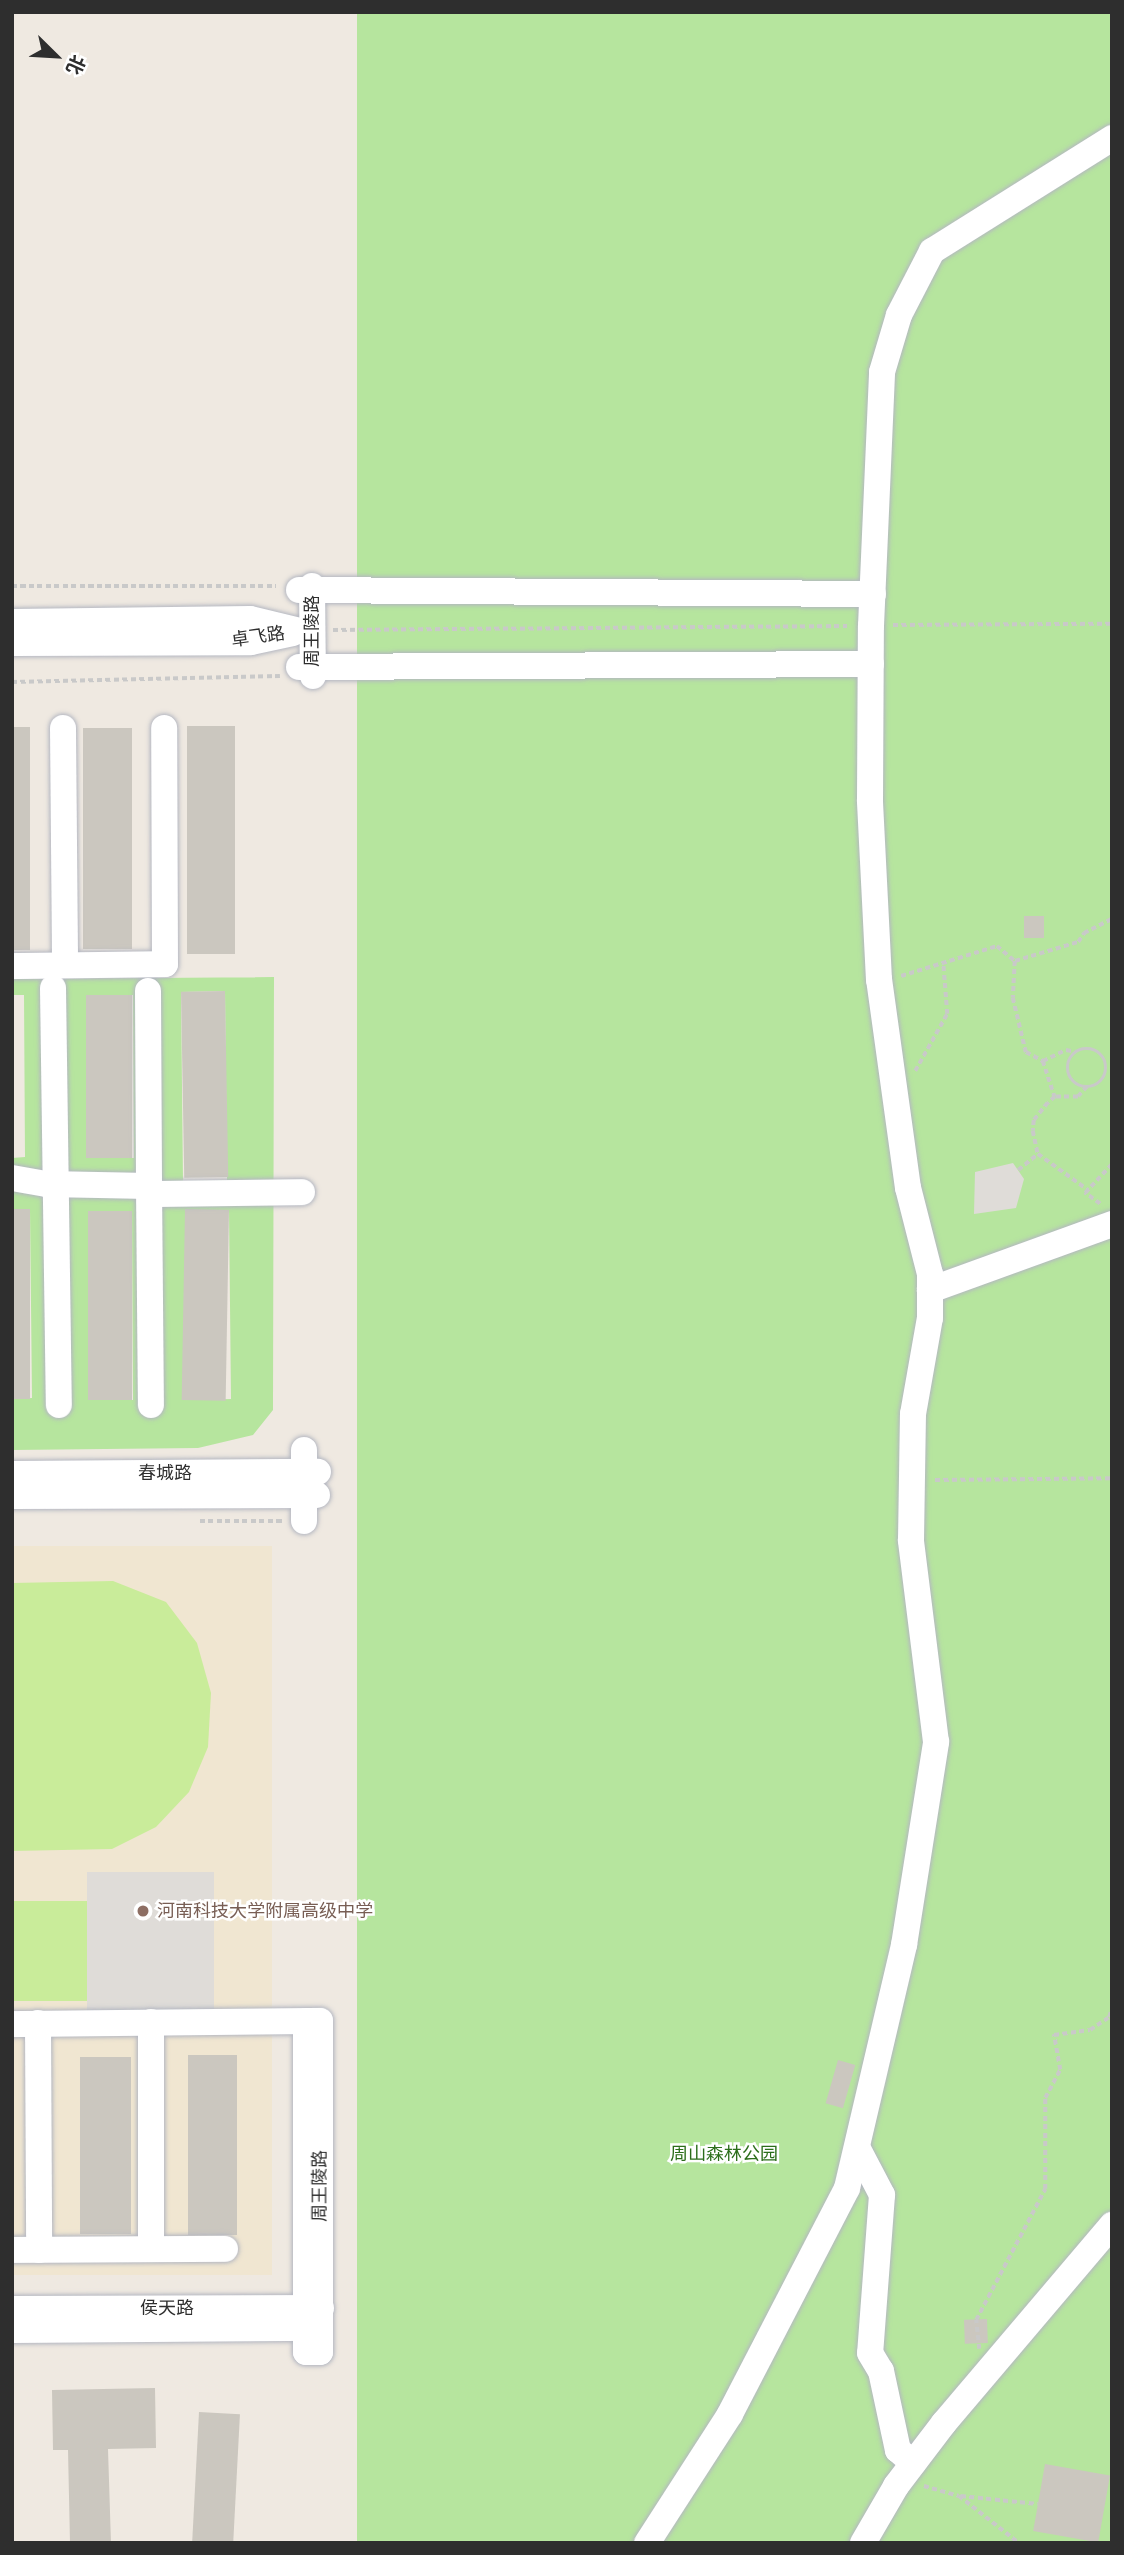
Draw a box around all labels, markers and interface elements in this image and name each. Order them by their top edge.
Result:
north arrow [21,21,91,91]
text: 北 [62,52,89,78]
street label: 周王陵路 [301,595,323,667]
street label: 卓飞路 [230,623,286,651]
street label: 春城路 [138,1462,192,1484]
place label: 河南科技大学附属高级中学 [157,1900,373,1922]
marker: 河南科技大学附属高级中学 [135,1903,151,1919]
park label: 周山森林公园 [670,2143,778,2165]
street label: 周王陵路 [309,2150,331,2222]
street label: 侯天路 [140,2297,194,2319]

